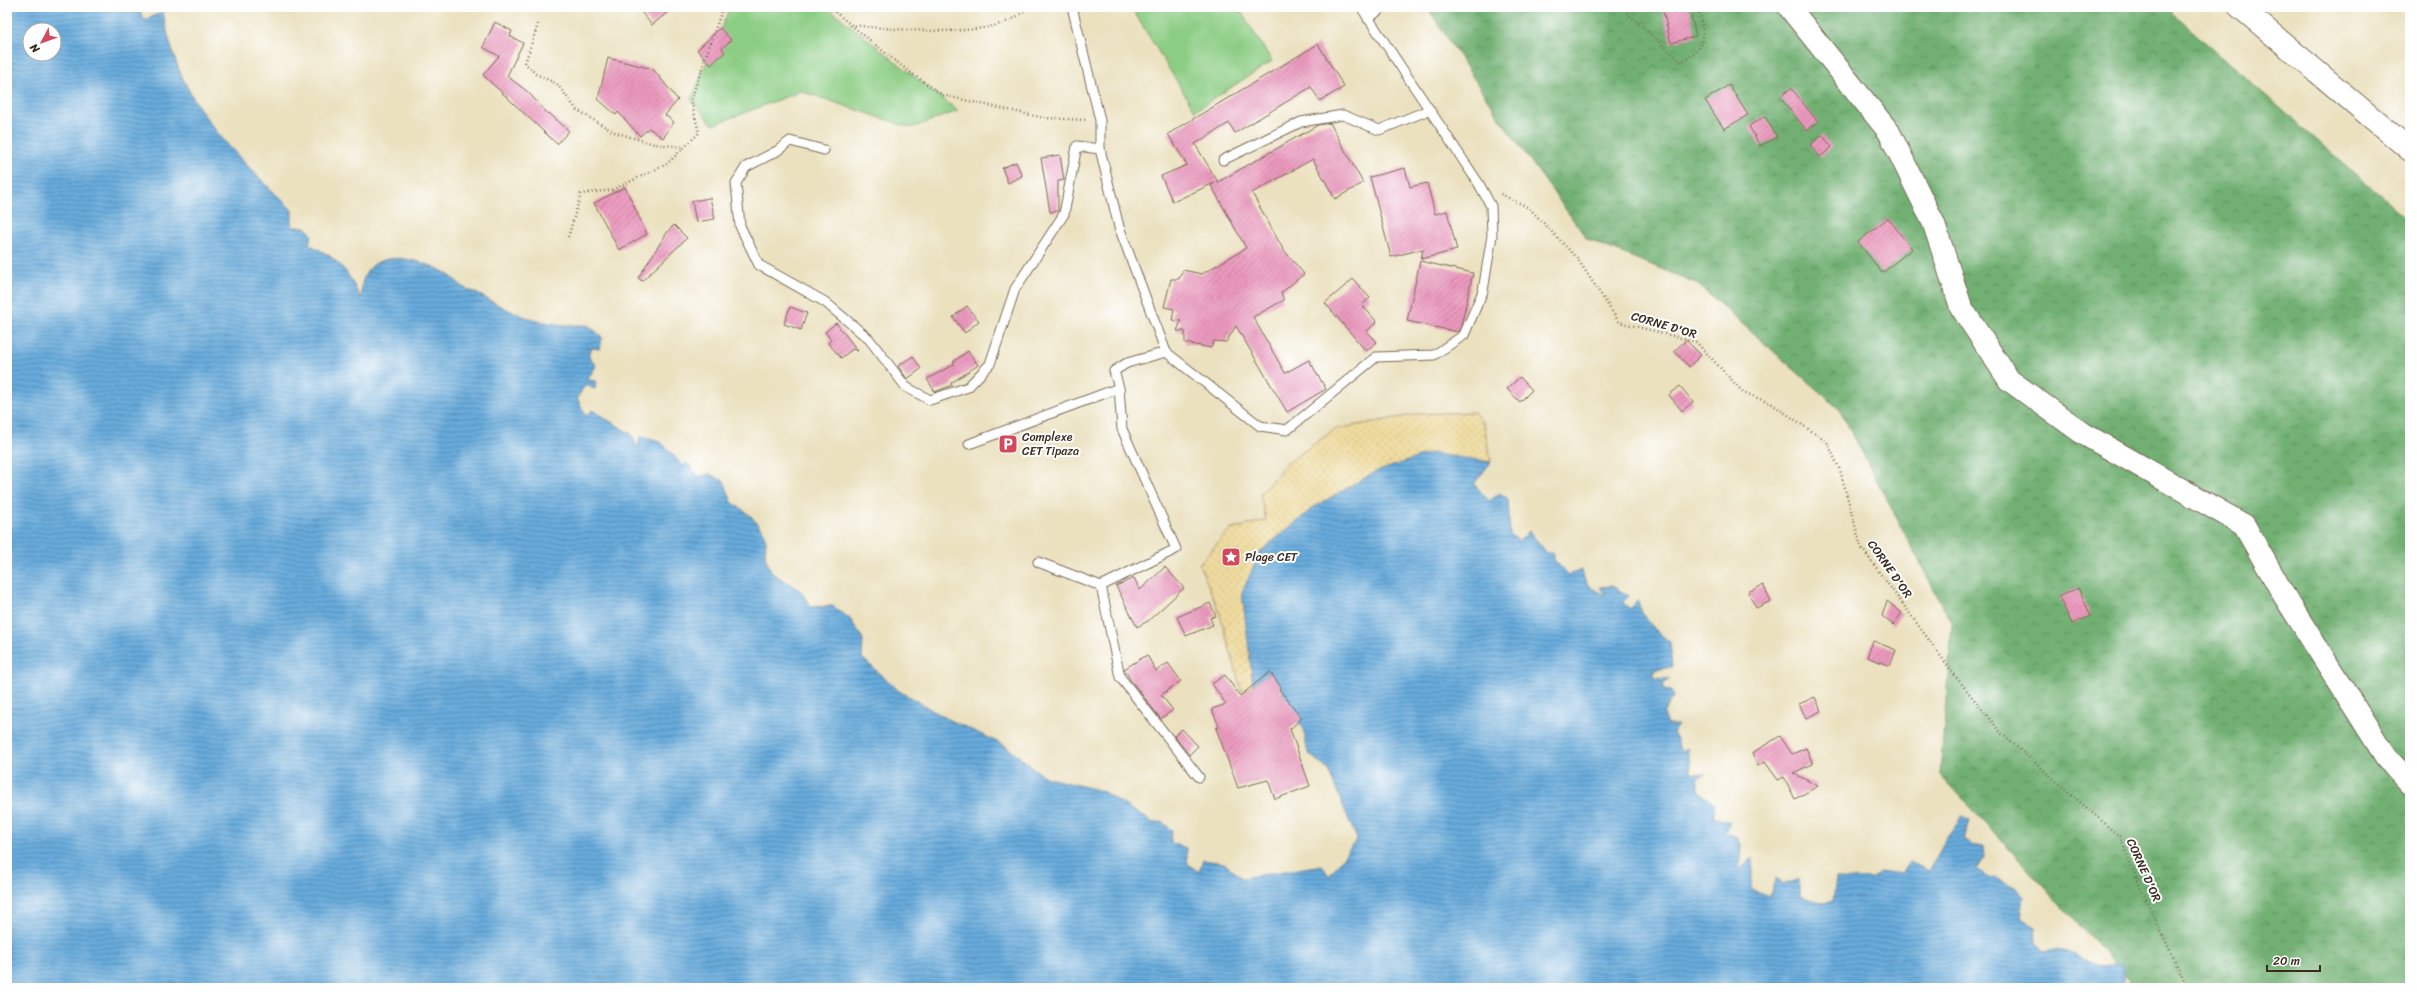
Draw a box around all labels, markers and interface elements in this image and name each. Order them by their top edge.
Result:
north arrow [22,22,62,62]
text: N [25,39,45,58]
street label: CORNE D'OR [1629,305,1699,345]
place label: Complexe CET Tipaza [1022,426,1079,462]
parking icon: Complexe CET Tipaza [997,433,1019,455]
street label: CORNE D'OR [1862,535,1918,603]
place icon: Plage CET [1220,546,1242,568]
place label: Plage CET [1245,546,1298,568]
street label: CORNE D'OR [2120,835,2168,905]
scale bar [2267,947,2320,973]
text: 20 m [2273,950,2300,972]

